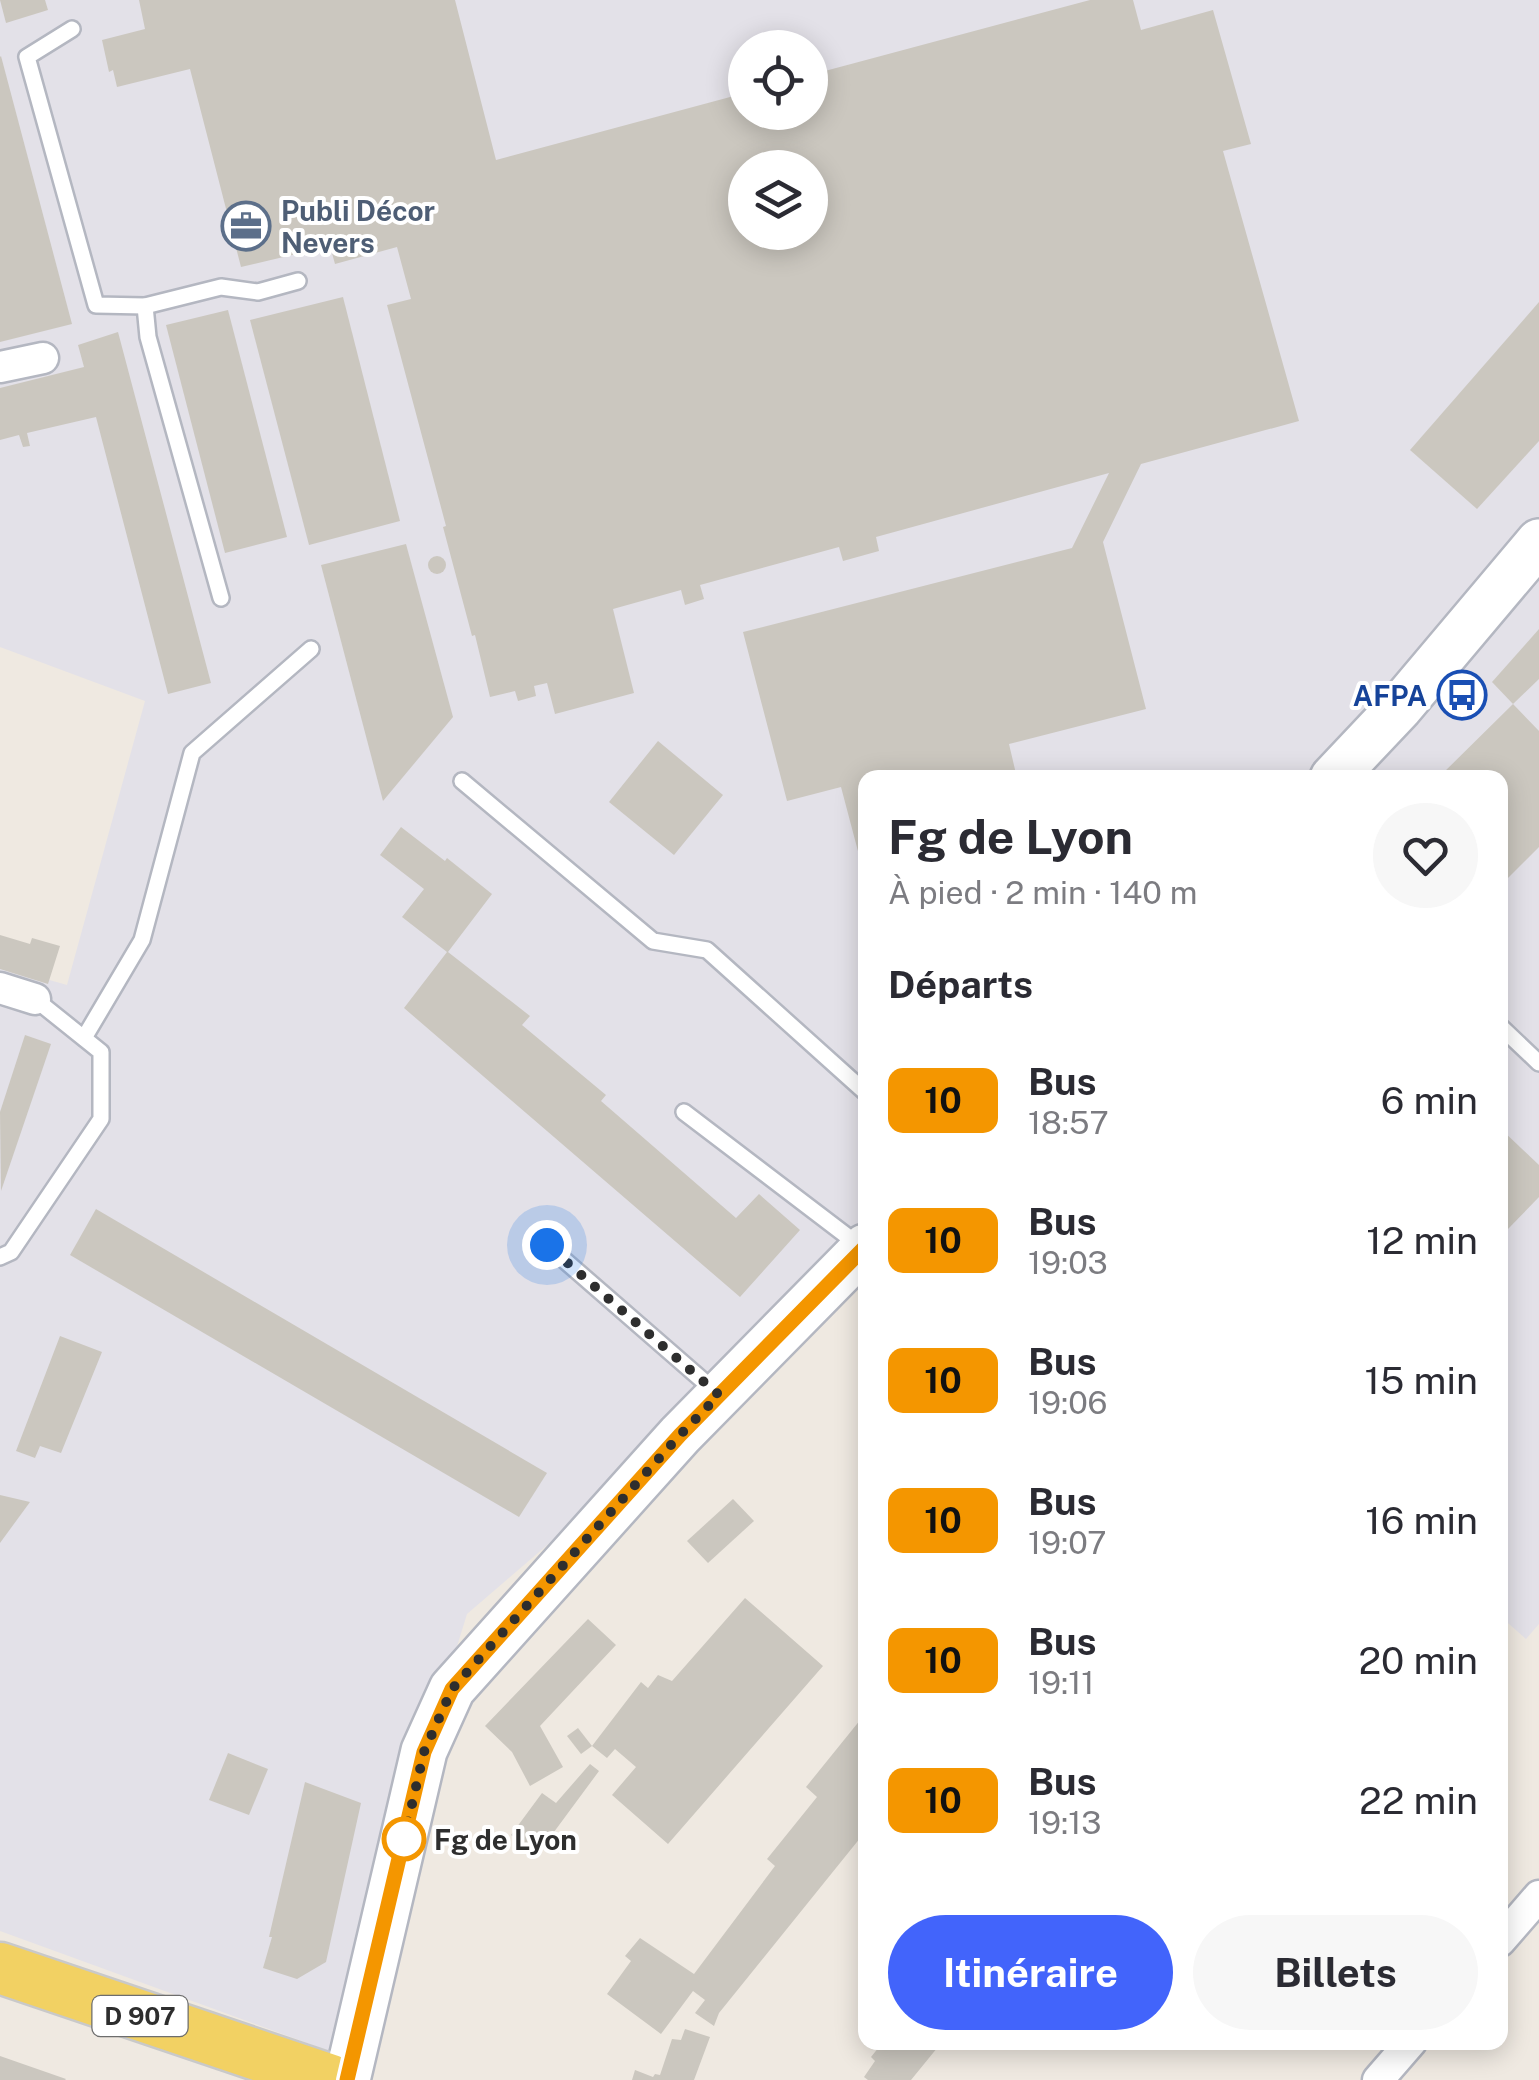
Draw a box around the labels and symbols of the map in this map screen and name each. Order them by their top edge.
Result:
place label: Publi Décor Nevers [281,194,435,259]
office icon: Publi Décor Nevers [220,200,272,252]
bus stop icon: AFPA [1436,669,1488,721]
place label: AFPA [1353,679,1427,712]
your location [522,1220,572,1270]
marker: Fg de Lyon [383,1818,425,1860]
place label: Fg de Lyon [434,1823,577,1856]
road number: D 907 [92,1996,188,2036]

